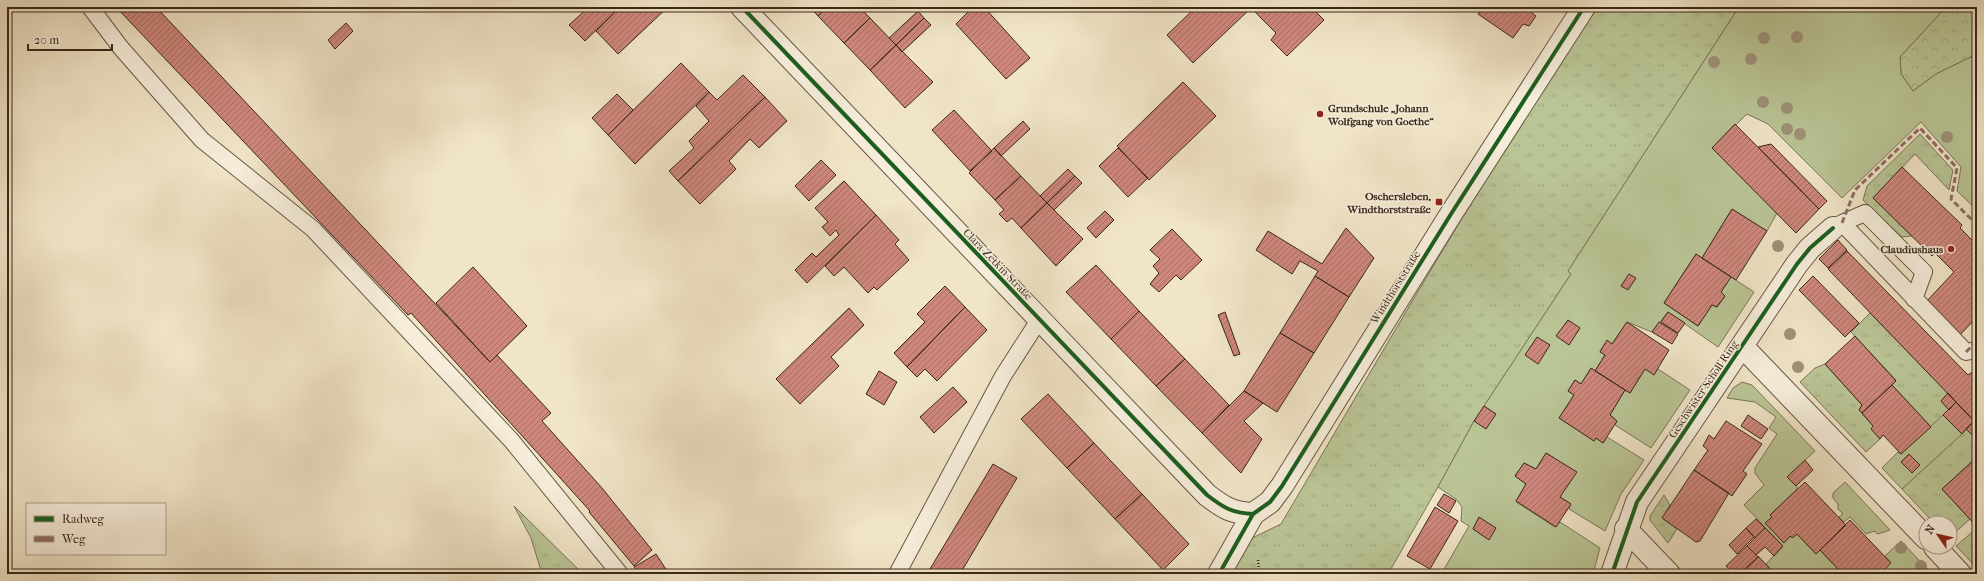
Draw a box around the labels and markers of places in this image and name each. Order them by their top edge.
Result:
place label: Grundschule „Johann Wolfgang von Goethe“ [1327,102,1435,128]
marker: Grundschule „Johann Wolfgang von Goethe“ [1315,109,1325,119]
place label: Oschersleben, Windthorststraße [1346,190,1432,216]
marker: Oschersleben, Windthorststraße [1434,197,1444,207]
place label: Claudiushaus [1880,243,1943,256]
marker: Claudiushaus [1946,244,1956,254]

